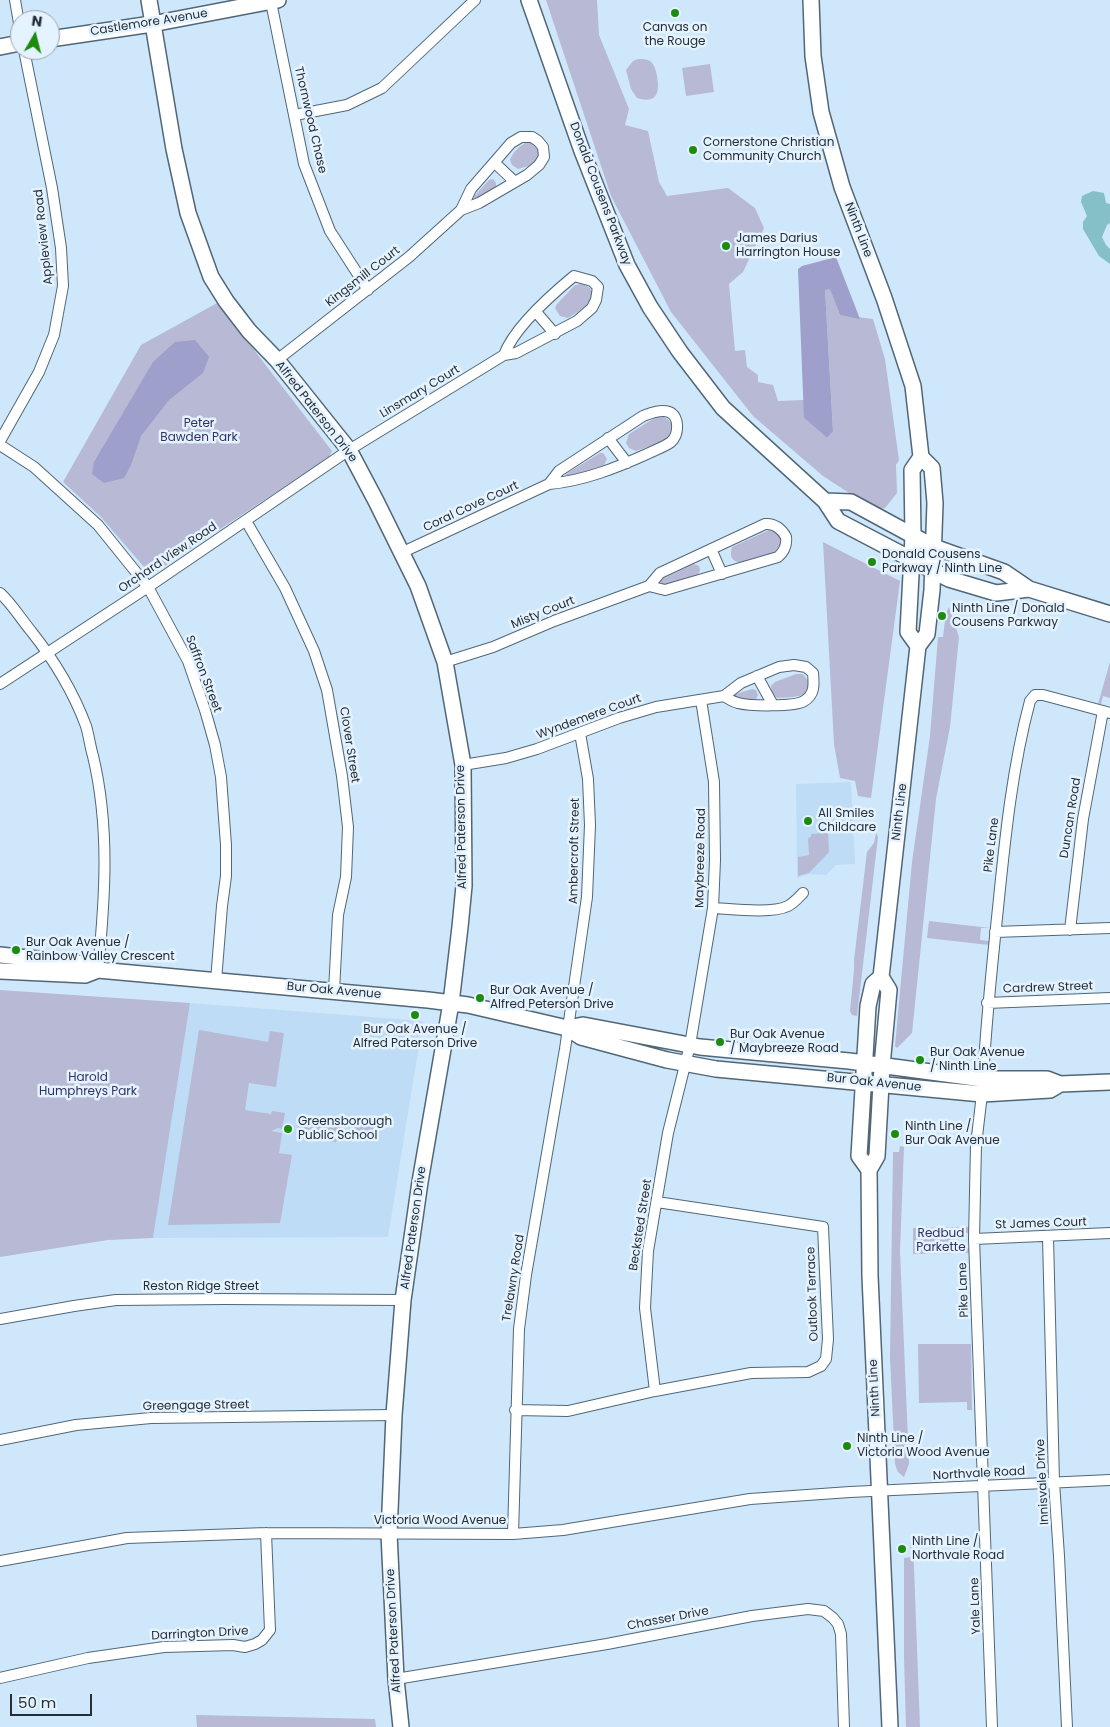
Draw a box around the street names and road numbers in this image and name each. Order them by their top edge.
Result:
street label: Castlemore Avenue [89,7,209,39]
street label: Thornwood Chase [291,65,329,175]
street label: Donald Cousens Parkway [566,120,634,268]
street label: Appleview Road [32,188,56,286]
street label: Ninth Line [841,201,875,259]
street label: Kingsmill Court [323,244,403,310]
street label: Alfred Paterson Drive [272,359,360,465]
street label: Linsmary Court [378,363,462,421]
street label: Coral Cove Court [421,479,521,535]
street label: Orchard View Road [116,520,220,596]
street label: Misty Court [509,594,577,632]
street label: Saffron Street [182,634,224,714]
street label: Wyndemere Court [535,691,643,743]
street label: Clover Street [336,706,362,784]
street label: Alfred Paterson Drive [454,765,470,889]
street label: Duncan Road [1058,777,1084,859]
street label: Ninth Line [889,783,911,841]
street label: Ambercroft Street [567,798,583,904]
street label: Maybreeze Road [693,808,709,908]
street label: Pike Lane [981,817,1003,873]
street label: Cardrew Street [1003,979,1093,997]
street label: Bur Oak Avenue [286,980,382,1002]
street label: Bur Oak Avenue [826,1071,922,1095]
street label: Alfred Paterson Drive [398,1165,430,1291]
street label: Becksted Street [627,1178,655,1272]
street label: St James Court [995,1215,1087,1233]
street label: Trelawny Road [500,1233,528,1323]
street label: Outlook Terrace [804,1246,822,1342]
street label: Pike Lane [956,1262,972,1318]
street label: Reston Ridge Street [143,1280,259,1294]
street label: Ninth Line [866,1359,884,1417]
street label: Greengage Street [143,1398,249,1414]
street label: Innisvale Drive [1034,1439,1052,1525]
street label: Northvale Road [933,1464,1025,1484]
street label: Victoria Wood Avenue [374,1514,506,1528]
street label: Alfred Paterson Drive [384,1568,404,1694]
street label: Yale Lane [968,1577,984,1635]
street label: Chasser Drive [626,1604,710,1634]
street label: Darrington Drive [151,1624,249,1644]

